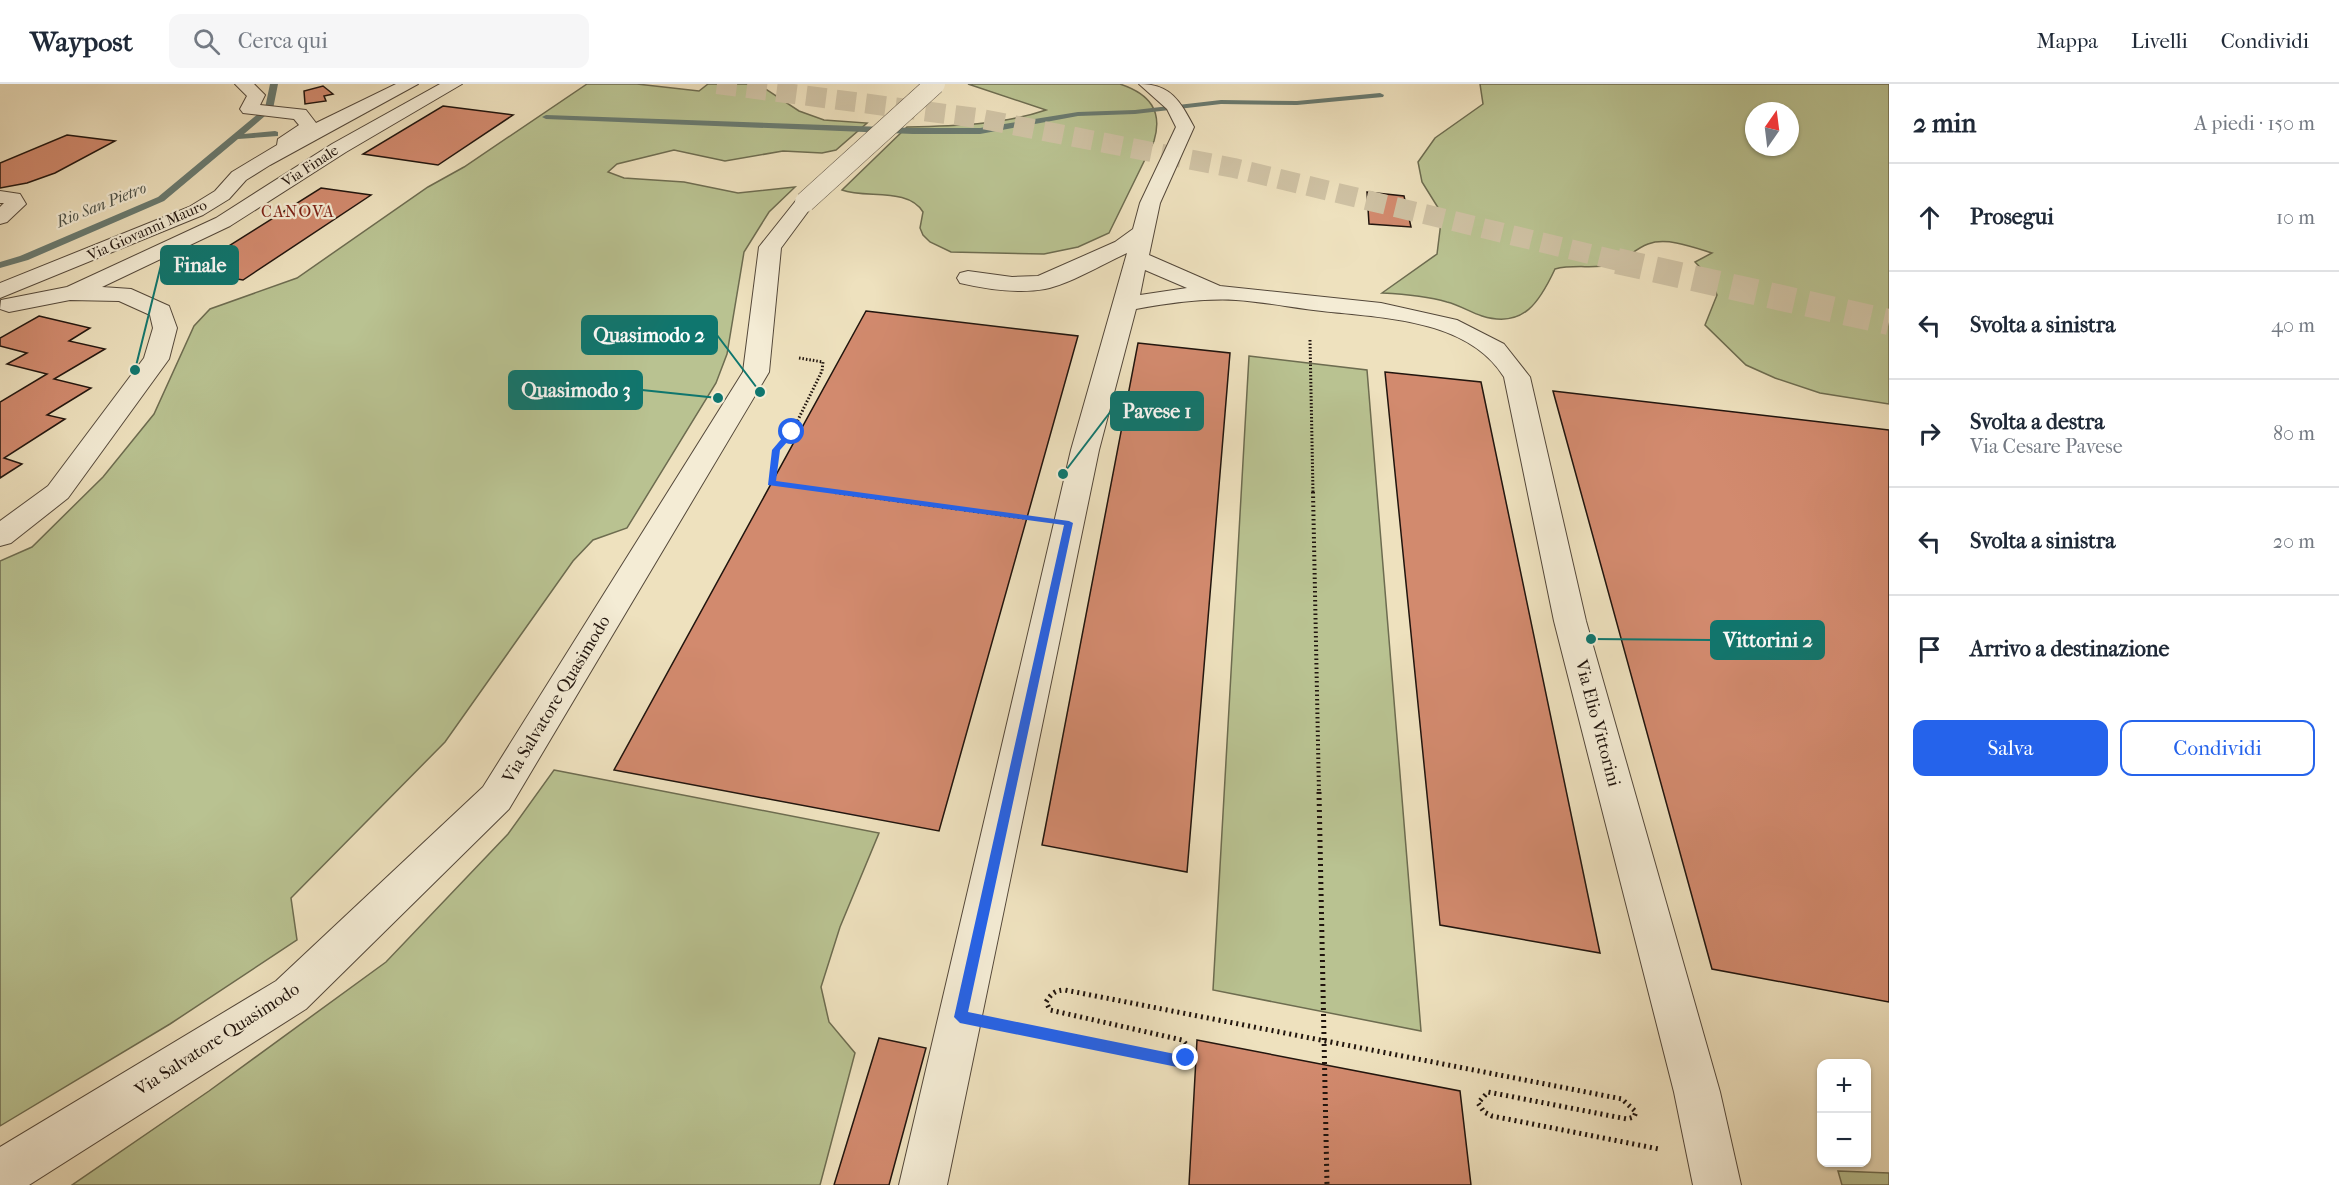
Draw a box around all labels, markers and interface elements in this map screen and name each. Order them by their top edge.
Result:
search box [169,14,589,68]
text: Waypost [30,25,133,58]
icon: search [190,25,223,58]
text: Cerca qui [238,28,328,54]
text: Mappa [2037,29,2098,53]
text: Livelli [2131,29,2188,53]
text: Condividi [2221,29,2309,53]
north arrow [1745,102,1799,156]
text: 2 min [1913,108,1976,139]
text: A piedi · 150 m [2194,112,2315,135]
street label: Via Finale [277,141,342,191]
water label: Rio San Pietro [52,178,149,232]
street label: Via Giovanni Mauro [84,195,210,265]
icon: ahead [1913,201,1946,234]
district label: CANOVA [261,202,335,221]
text: Prosegui [1970,204,2054,230]
text: 10 m [2276,206,2315,229]
callout: Finale [161,246,238,284]
text: Finale [173,254,226,277]
icon: left [1913,309,1946,342]
text: Svolta a sinistra [1970,312,2115,338]
text: 40 m [2271,314,2315,337]
callout: Quasimodo 2 [582,316,717,354]
text: Quasimodo 2 [593,324,705,347]
callout: Quasimodo 3 [509,371,642,409]
text: Quasimodo 3 [521,379,631,402]
callout: Pavese 1 [1111,392,1203,430]
text: Pavese 1 [1123,400,1191,423]
text: Svolta a destra [1970,409,2104,435]
icon: right [1913,417,1946,450]
route start [778,418,804,444]
text: 80 m [2273,422,2315,445]
text: Via Cesare Pavese [1970,435,2123,458]
icon: left [1913,525,1946,558]
text: Svolta a sinistra [1970,528,2115,554]
text: 20 m [2273,530,2315,553]
street label: Via Salvatore Quasimodo [498,612,615,788]
callout: Vittorini 2 [1711,621,1824,659]
text: Vittorini 2 [1722,629,1813,652]
icon: arrive [1913,633,1946,666]
text: Arrivo a destinazione [1970,636,2169,662]
street label: Via Elio Vittorini [1570,656,1625,790]
button: Salva [1913,720,2108,776]
button: Condividi [2120,720,2315,776]
street label: Via Salvatore Quasimodo [130,978,303,1101]
route end [1172,1044,1198,1070]
map controls [1817,1059,1871,1167]
button: + [1817,1059,1871,1113]
button: − [1817,1113,1871,1167]

